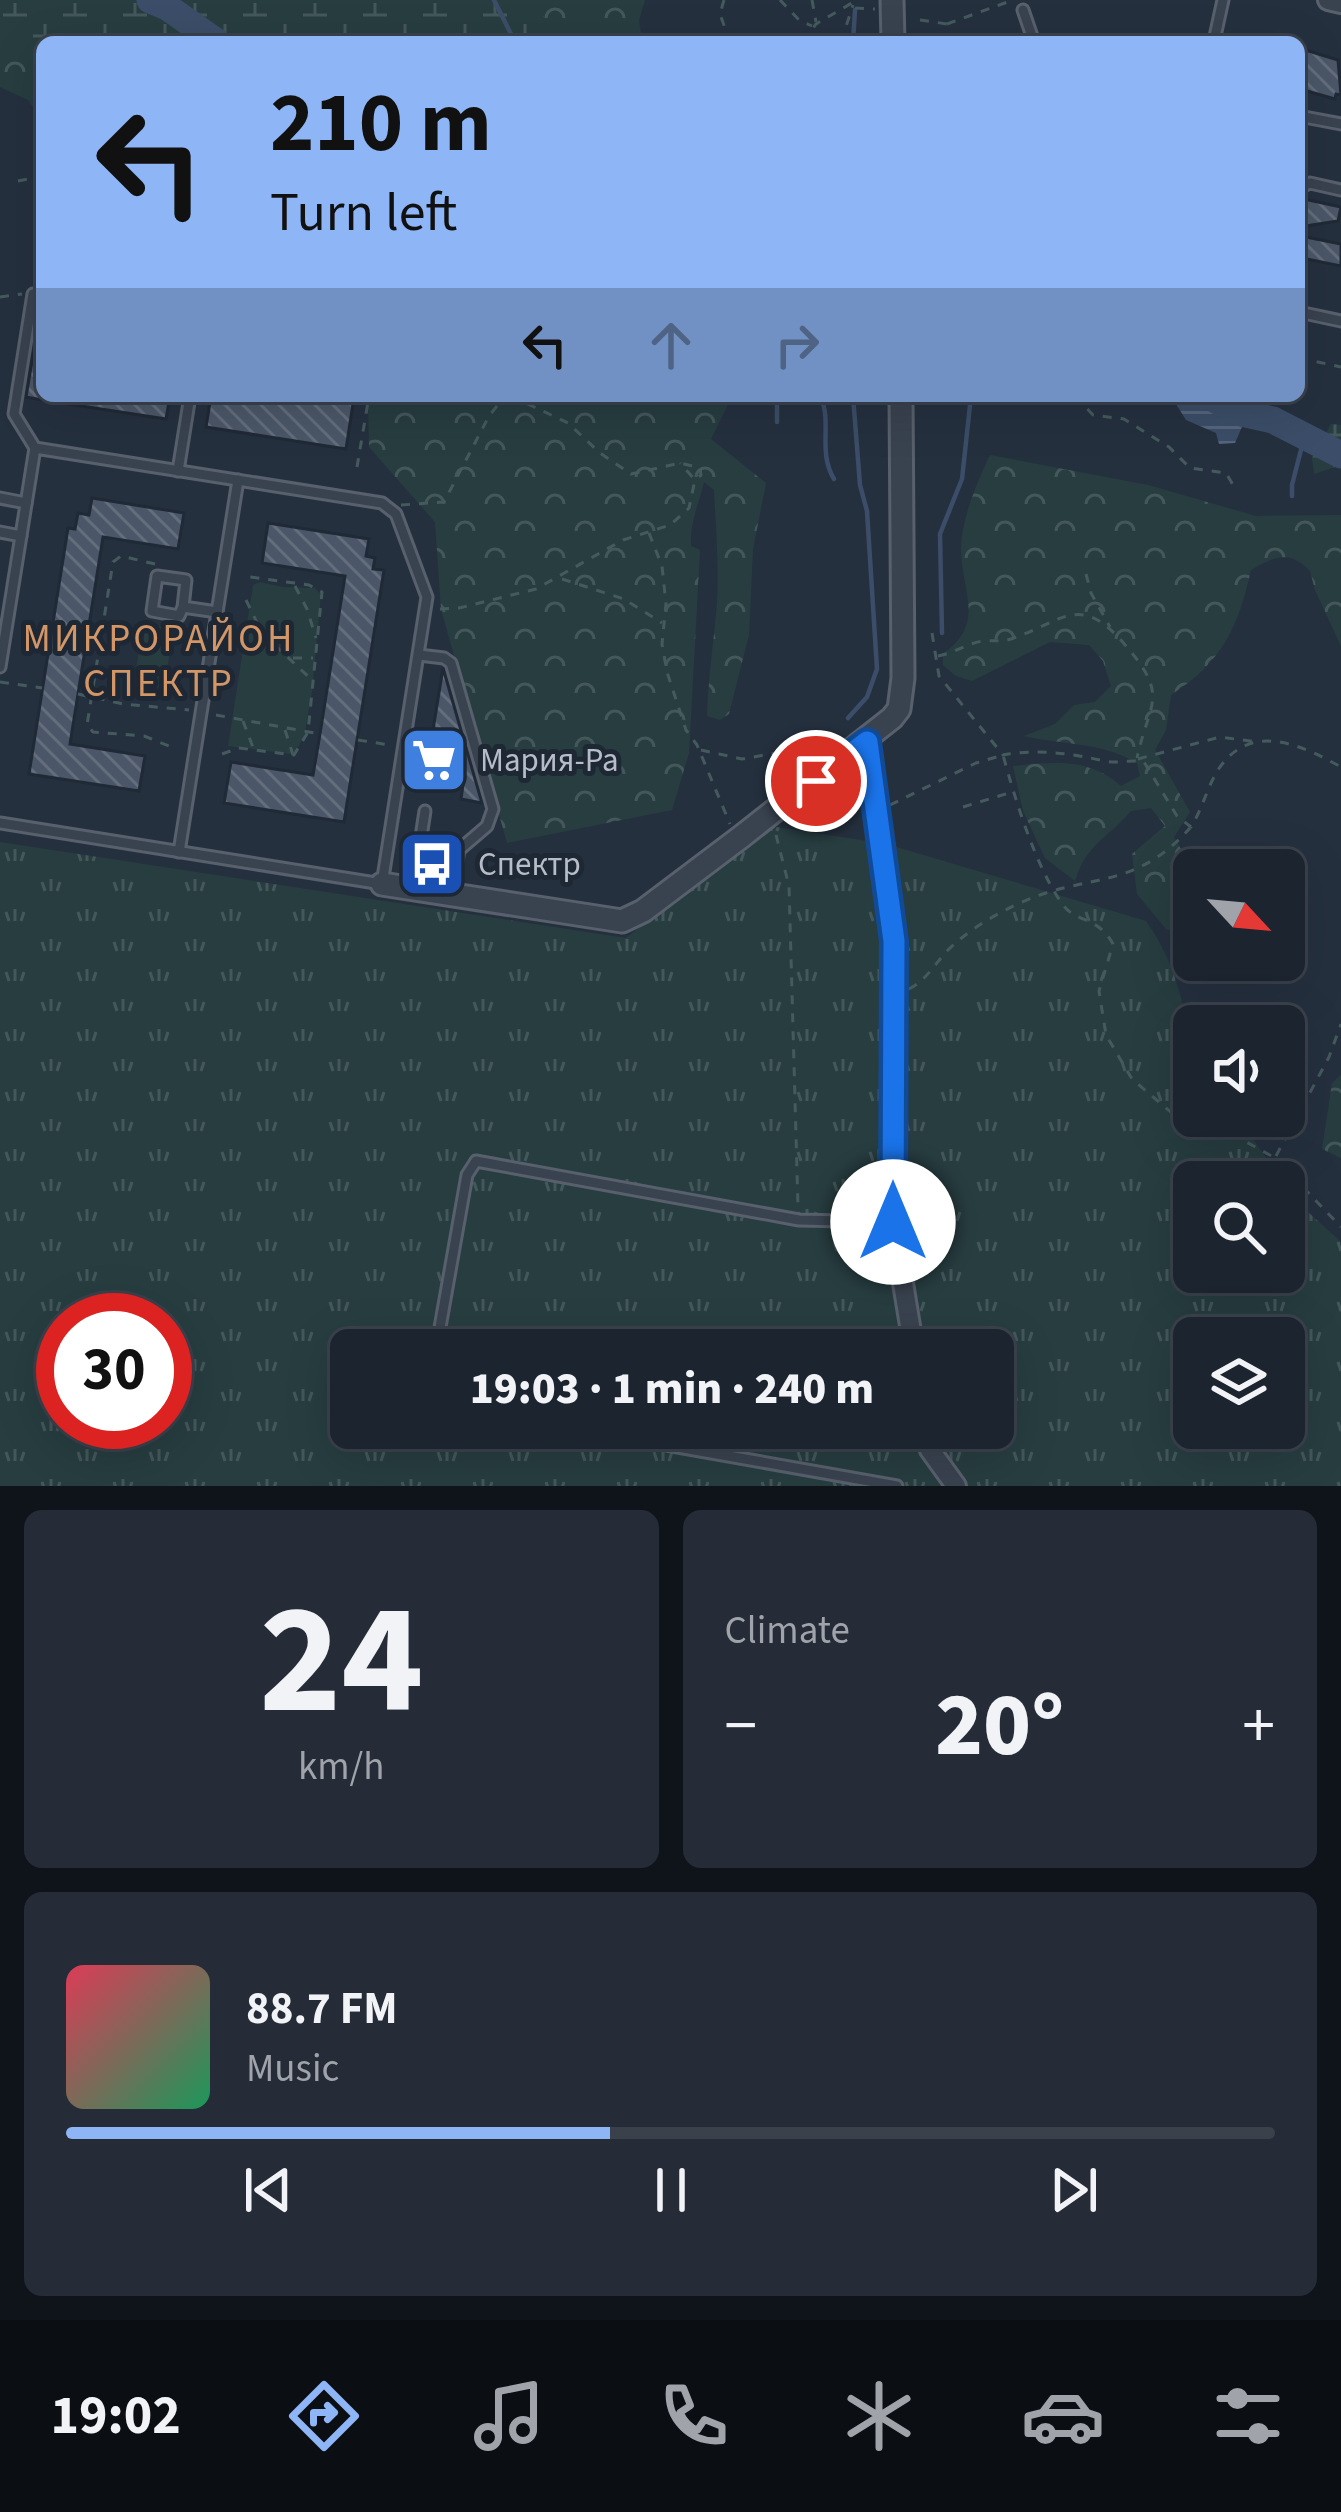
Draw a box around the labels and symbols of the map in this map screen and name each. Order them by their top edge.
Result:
district label: МИКРОРАЙОН СПЕКТР [23,611,295,712]
supermarket icon: Мария-Ра [399,725,469,795]
pin [765,730,867,832]
place label: Мария-Ра [480,737,619,784]
bus stop icon: Спектр [397,829,467,899]
place label: Спектр [478,841,581,888]
north arrow [1173,849,1305,981]
position arrow [830,1159,956,1285]
speed limit sign: 30 [36,1293,192,1449]

